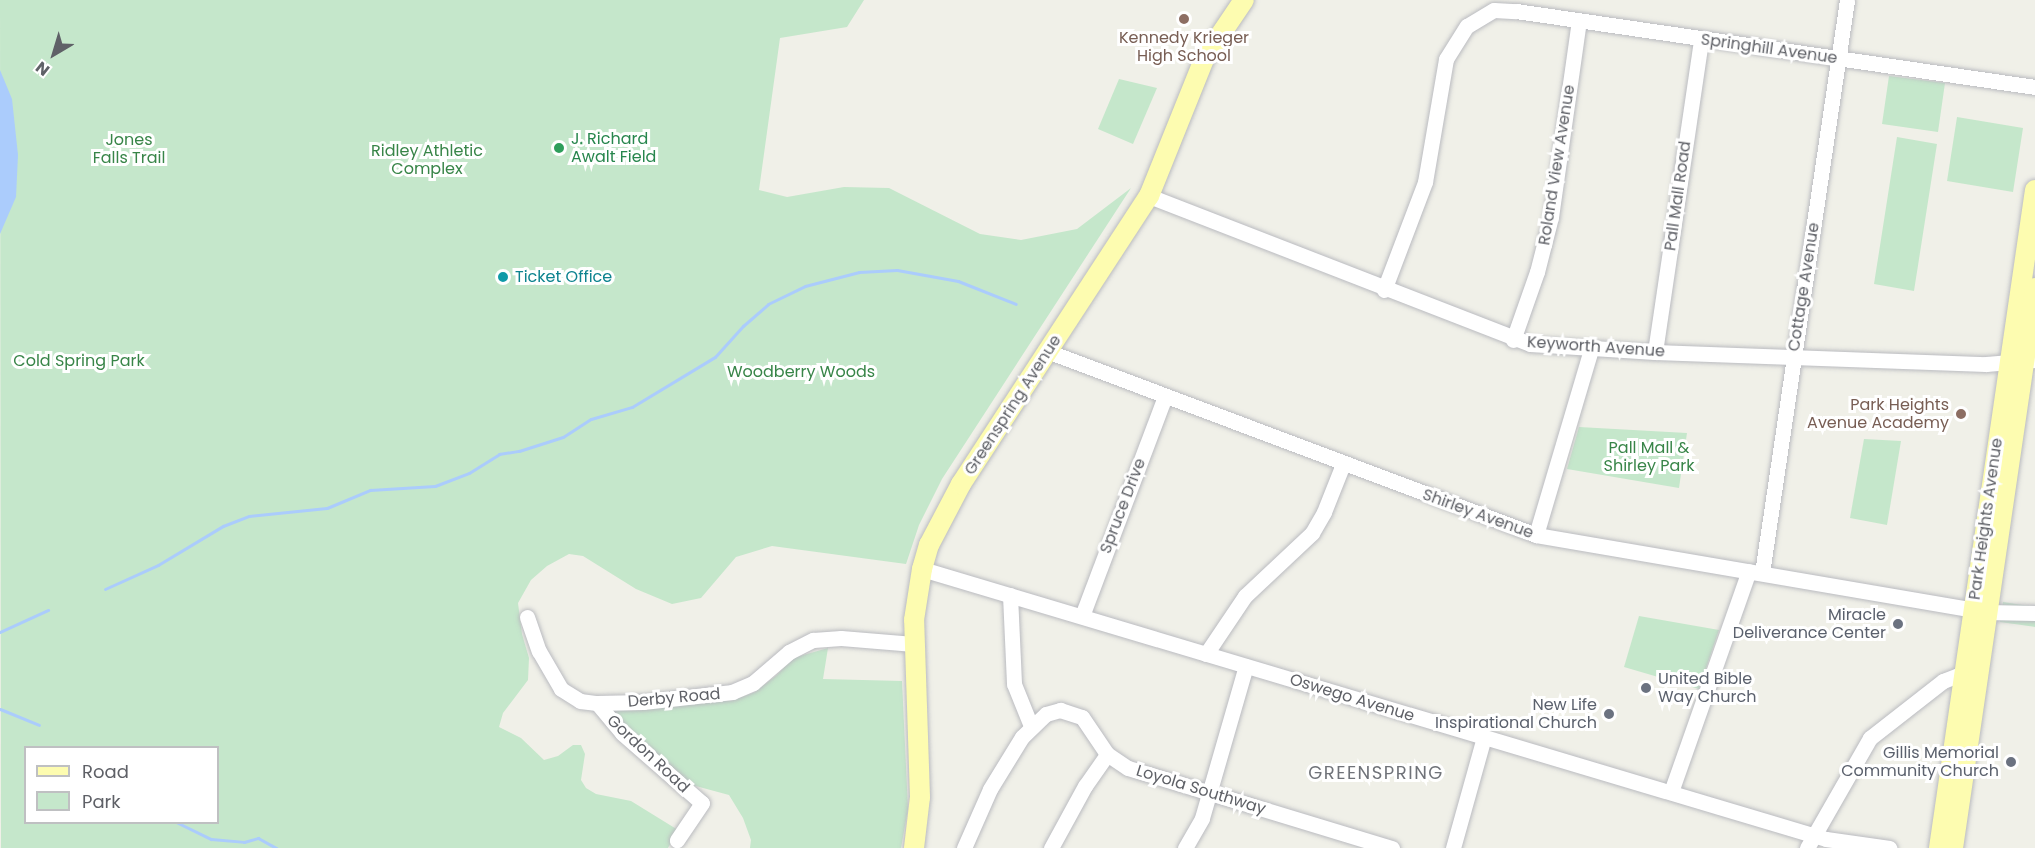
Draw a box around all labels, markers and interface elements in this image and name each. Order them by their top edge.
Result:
marker: Kennedy Krieger High School [1177,12,1191,26]
north arrow [24,24,84,84]
place label: Kennedy Krieger High School [1119,28,1249,66]
street label: Springhill Avenue [1700,30,1838,68]
text: N [31,56,54,81]
street label: Roland View Avenue [1535,83,1579,247]
place label: J. Richard Awalt Field [571,129,656,167]
park label: Jones Falls Trail [93,130,165,168]
street label: Pall Mall Road [1661,140,1695,252]
park label: Ridley Athletic Complex [371,141,483,179]
marker: J. Richard Awalt Field [552,141,566,155]
street label: Cottage Avenue [1784,221,1824,353]
place label: Ticket Office [515,267,612,287]
marker: Ticket Office [496,270,510,284]
street label: Greenspring Avenue [961,331,1065,479]
street label: Keyworth Avenue [1526,333,1666,361]
park label: Cold Spring Park [13,351,145,371]
park label: Woodberry Woods [727,362,875,382]
place label: Park Heights Avenue Academy [1807,395,1949,433]
marker: Park Heights Avenue Academy [1954,407,1968,421]
street label: Park Heights Avenue [1965,437,2007,601]
park label: Pall Mall & Shirley Park [1604,438,1694,476]
street label: Spruce Drive [1096,456,1150,556]
street label: Shirley Avenue [1420,485,1536,543]
place label: Miracle Deliverance Center [1733,605,1886,643]
marker: Miracle Deliverance Center [1891,617,1905,631]
place label: United Bible Way Church [1658,669,1756,707]
street label: Oswego Avenue [1287,670,1417,726]
marker: United Bible Way Church [1639,681,1653,695]
street label: Derby Road [627,684,721,712]
place label: New Life Inspirational Church [1435,695,1597,733]
marker: New Life Inspirational Church [1602,707,1616,721]
street label: Gordon Road [603,711,693,797]
place label: Gillis Memorial Community Church [1841,743,1999,781]
legend [24,746,219,824]
marker: Gillis Memorial Community Church [2004,755,2018,769]
text: Road [82,759,129,784]
street label: Loyola Southway [1134,761,1268,819]
district label: GREENSPRING [1308,762,1444,784]
text: Park [82,789,121,814]

